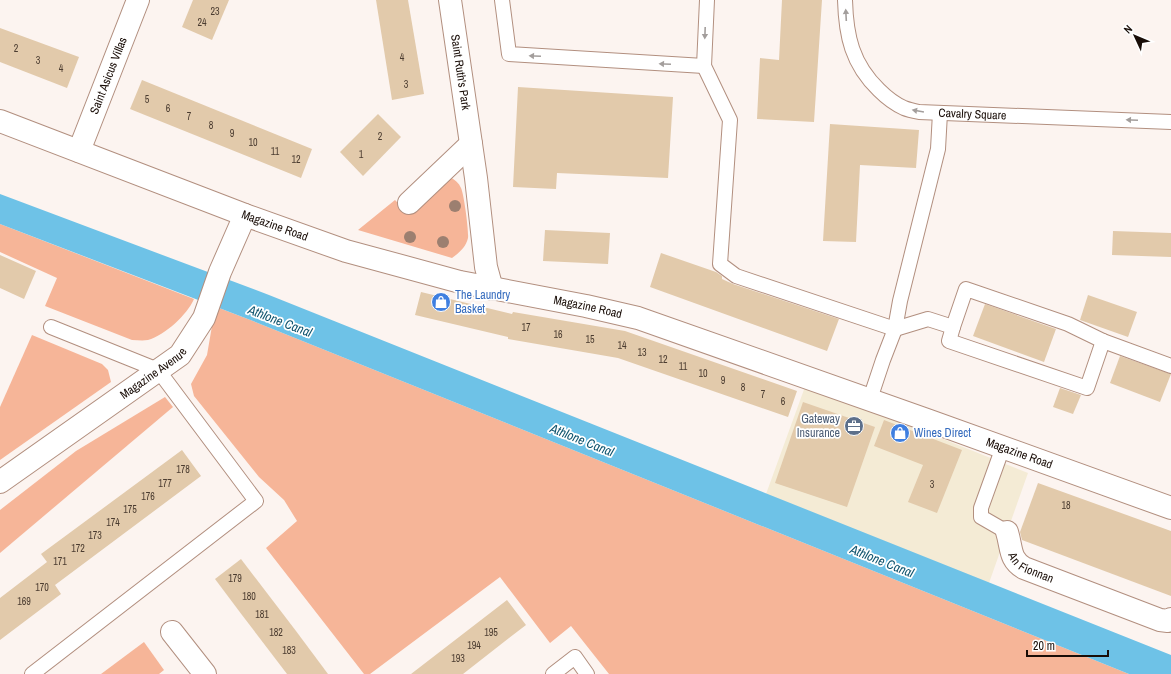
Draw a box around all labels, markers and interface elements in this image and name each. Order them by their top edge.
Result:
house number: 23 [210,5,220,18]
one-way arrow [842,9,849,21]
house number: 24 [197,16,207,29]
north arrow [1115,16,1155,56]
text: N [1121,22,1135,36]
one-way arrow [702,27,709,39]
street label: Saint Ruth's Park [447,33,474,111]
street label: Saint Asicus Villas [86,35,131,116]
house number: 2 [14,42,19,55]
house number: 4 [400,51,405,64]
one-way arrow [528,53,541,59]
house number: 3 [36,54,41,67]
one-way arrow [658,61,671,67]
house number: 4 [59,62,64,75]
house number: 3 [404,78,409,91]
house number: 5 [145,93,150,106]
house number: 6 [166,102,171,115]
street label: Cavalry Square [938,105,1007,123]
one-way arrow [912,108,924,114]
house number: 7 [187,110,192,123]
one-way arrow [1126,117,1138,124]
house number: 8 [209,119,214,132]
house number: 9 [230,127,235,140]
house number: 2 [378,130,383,143]
house number: 10 [248,136,258,149]
house number: 11 [271,145,280,158]
house number: 1 [359,148,364,161]
house number: 12 [291,153,301,166]
street label: Magazine Road [239,206,310,245]
place label: The Laundry Basket [455,287,510,317]
shop icon: The Laundry Basket [430,291,452,313]
street label: Magazine Road [552,292,624,322]
water label: Athlone Canal [245,301,315,341]
house number: 17 [521,321,531,334]
house number: 16 [553,328,563,341]
house number: 15 [585,333,595,346]
house number: 14 [617,339,627,352]
street label: Magazine Avenue [117,345,191,403]
house number: 13 [637,346,647,359]
house number: 12 [658,353,668,366]
house number: 11 [679,360,688,373]
house number: 10 [698,367,708,380]
house number: 9 [721,374,726,387]
house number: 8 [741,381,746,394]
house number: 7 [761,388,766,401]
house number: 6 [781,395,786,408]
place label: Gateway Insurance [797,411,840,441]
office icon: Gateway Insurance [843,415,865,437]
water label: Athlone Canal [547,419,617,461]
shop icon: Wines Direct [889,422,911,444]
place label: Wines Direct [914,425,971,441]
street label: Magazine Road [984,434,1055,473]
house number: 178 [176,463,190,476]
house number: 177 [158,477,172,490]
house number: 3 [930,478,935,491]
house number: 176 [141,490,155,503]
house number: 18 [1061,499,1071,512]
house number: 175 [123,503,137,516]
house number: 174 [106,516,120,529]
house number: 173 [88,529,102,542]
water label: Athlone Canal [847,540,917,582]
house number: 172 [71,542,85,555]
street label: An Fionnan [1004,549,1056,587]
house number: 171 [53,555,67,568]
house number: 179 [228,572,242,585]
house number: 170 [35,581,49,594]
house number: 180 [242,590,256,603]
house number: 169 [17,595,31,608]
house number: 181 [255,608,269,621]
house number: 182 [269,626,283,639]
house number: 195 [484,626,498,639]
scale bar [1027,632,1108,658]
text: 20 m [1033,638,1055,654]
house number: 194 [467,639,481,652]
house number: 183 [282,644,296,657]
house number: 193 [451,652,465,665]

